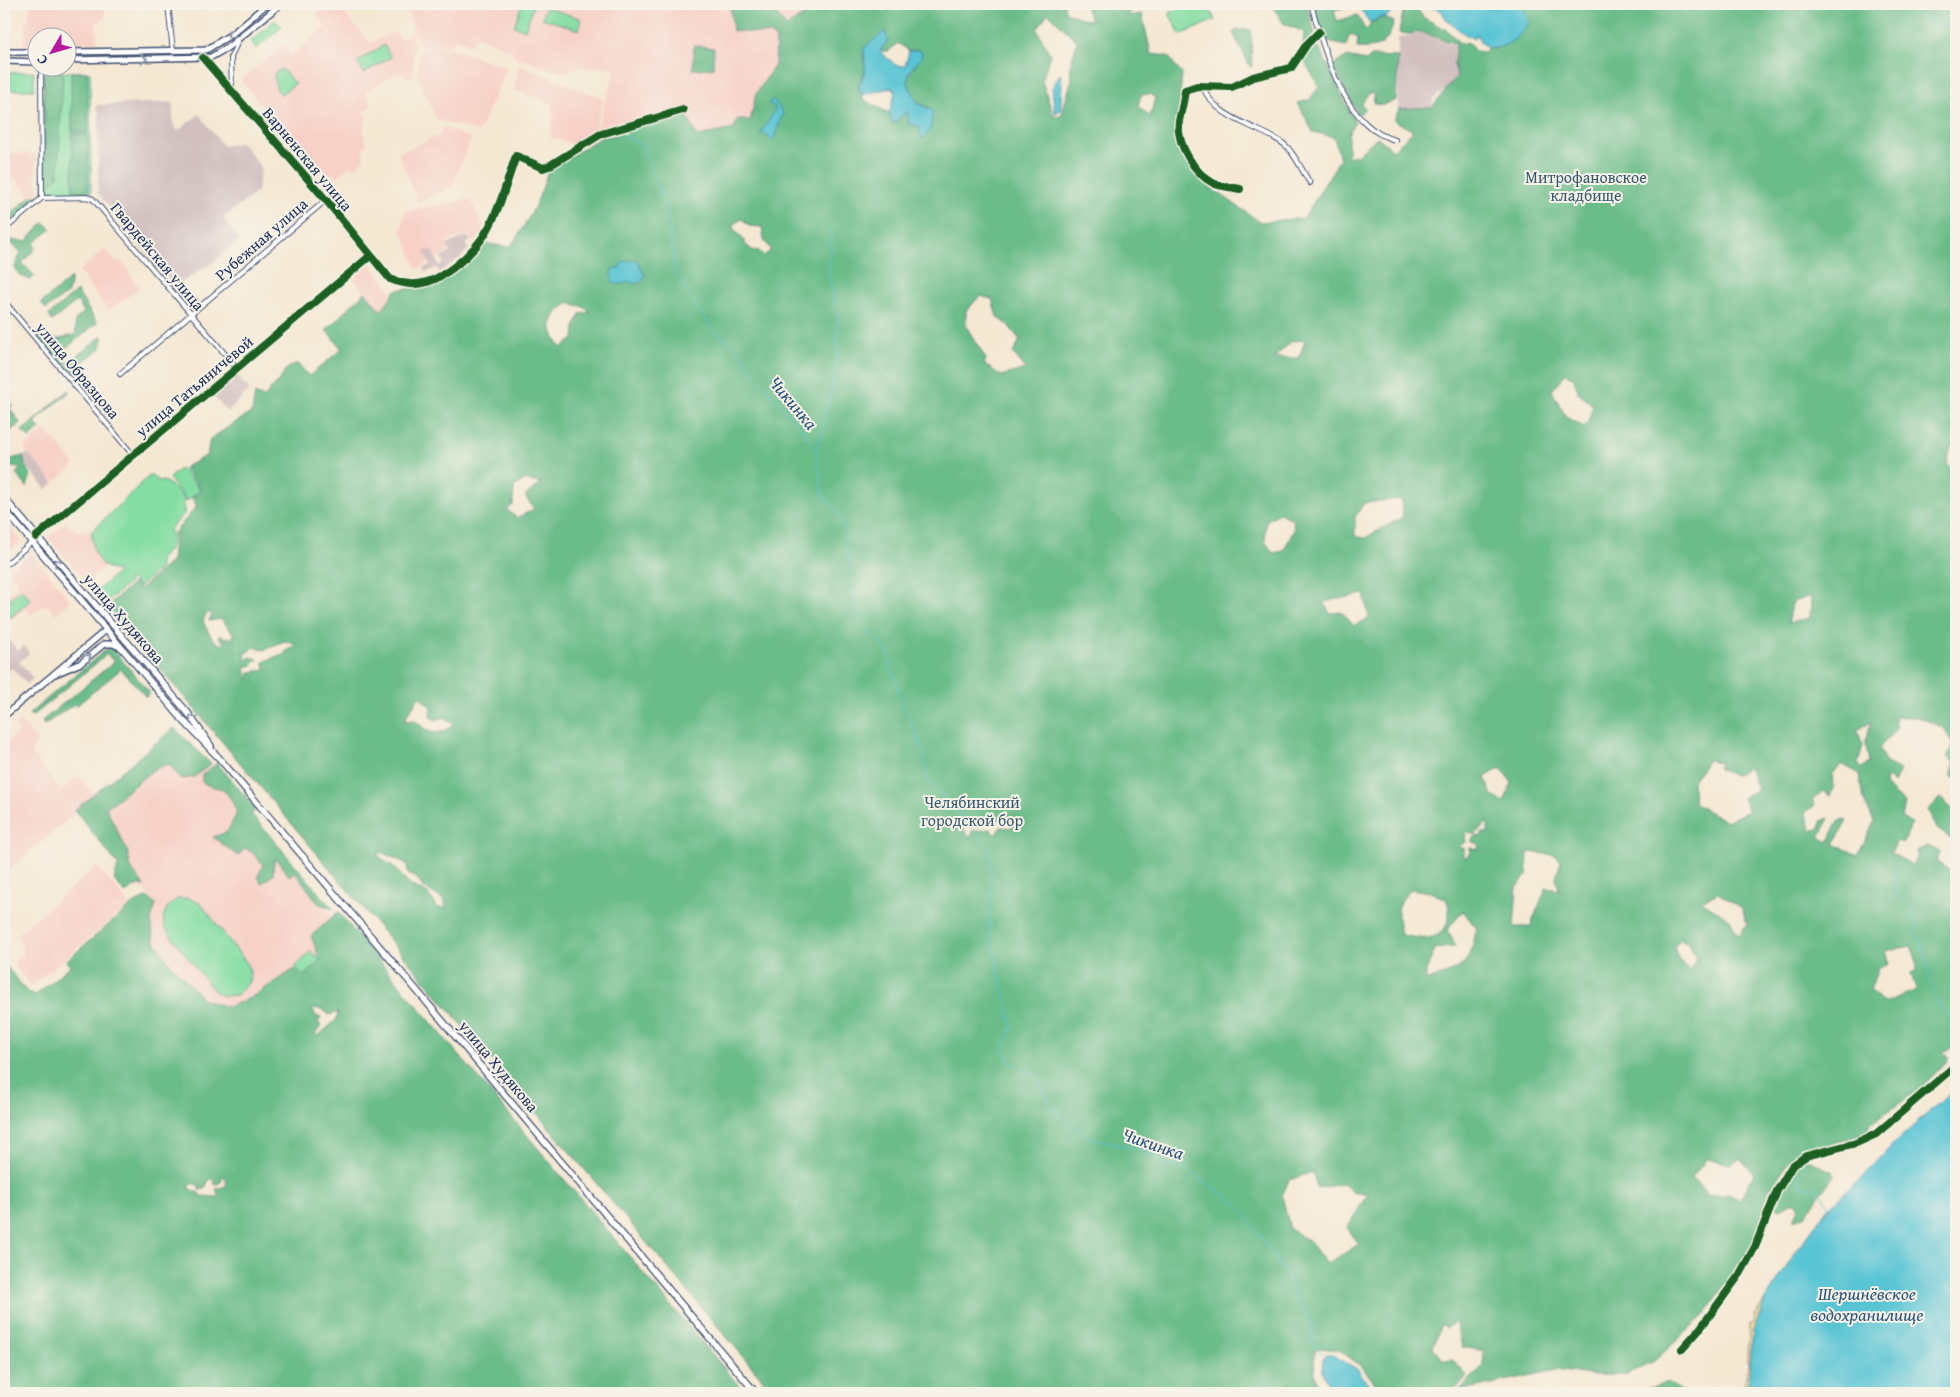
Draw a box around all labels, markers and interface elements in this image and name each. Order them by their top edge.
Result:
north arrow [28,28,78,78]
one-way arrow [227,30,236,38]
text: С [31,51,52,69]
one-way arrow [140,54,148,64]
street label: Варненская улица [257,102,359,217]
park label: Митрофановское кладбище [1525,165,1647,207]
street label: Рубежная улица [209,192,313,286]
street label: Гвардейская улица [105,196,211,316]
street label: улица Образцова [29,315,126,424]
street label: улица Татьяничевой [129,329,258,443]
water label: Чикинка [763,370,825,436]
one-way arrow [54,558,63,567]
street label: улица Худякова [77,567,171,669]
one-way arrow [82,655,91,663]
one-way arrow [189,714,198,724]
park label: Челябинский городской бор [921,790,1023,832]
street label: улица Худякова [453,1014,545,1117]
water label: Чикинка [1119,1120,1188,1167]
water label: Шершнёвское водохранилище [1810,1280,1924,1328]

